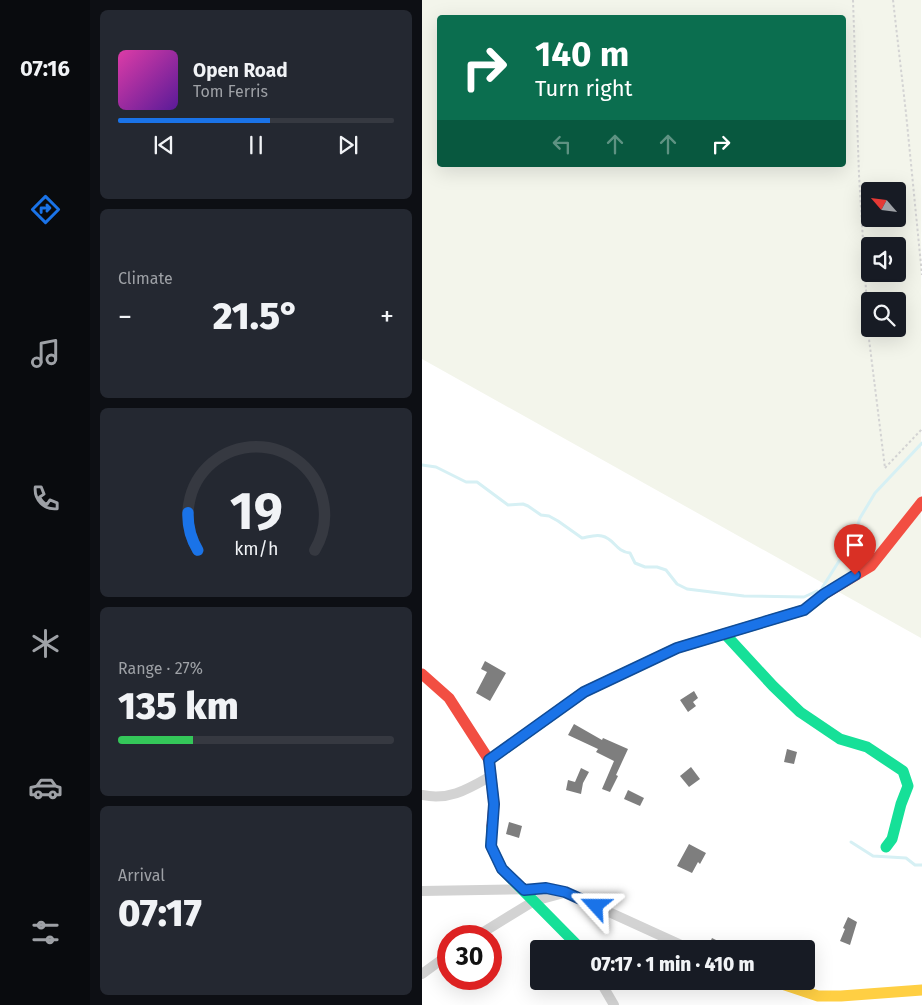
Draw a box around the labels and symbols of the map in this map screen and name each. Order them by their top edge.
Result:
north arrow [861,182,906,228]
pin [834,524,876,575]
position arrow [569,879,621,931]
speed limit sign: 30 [437,925,502,990]

